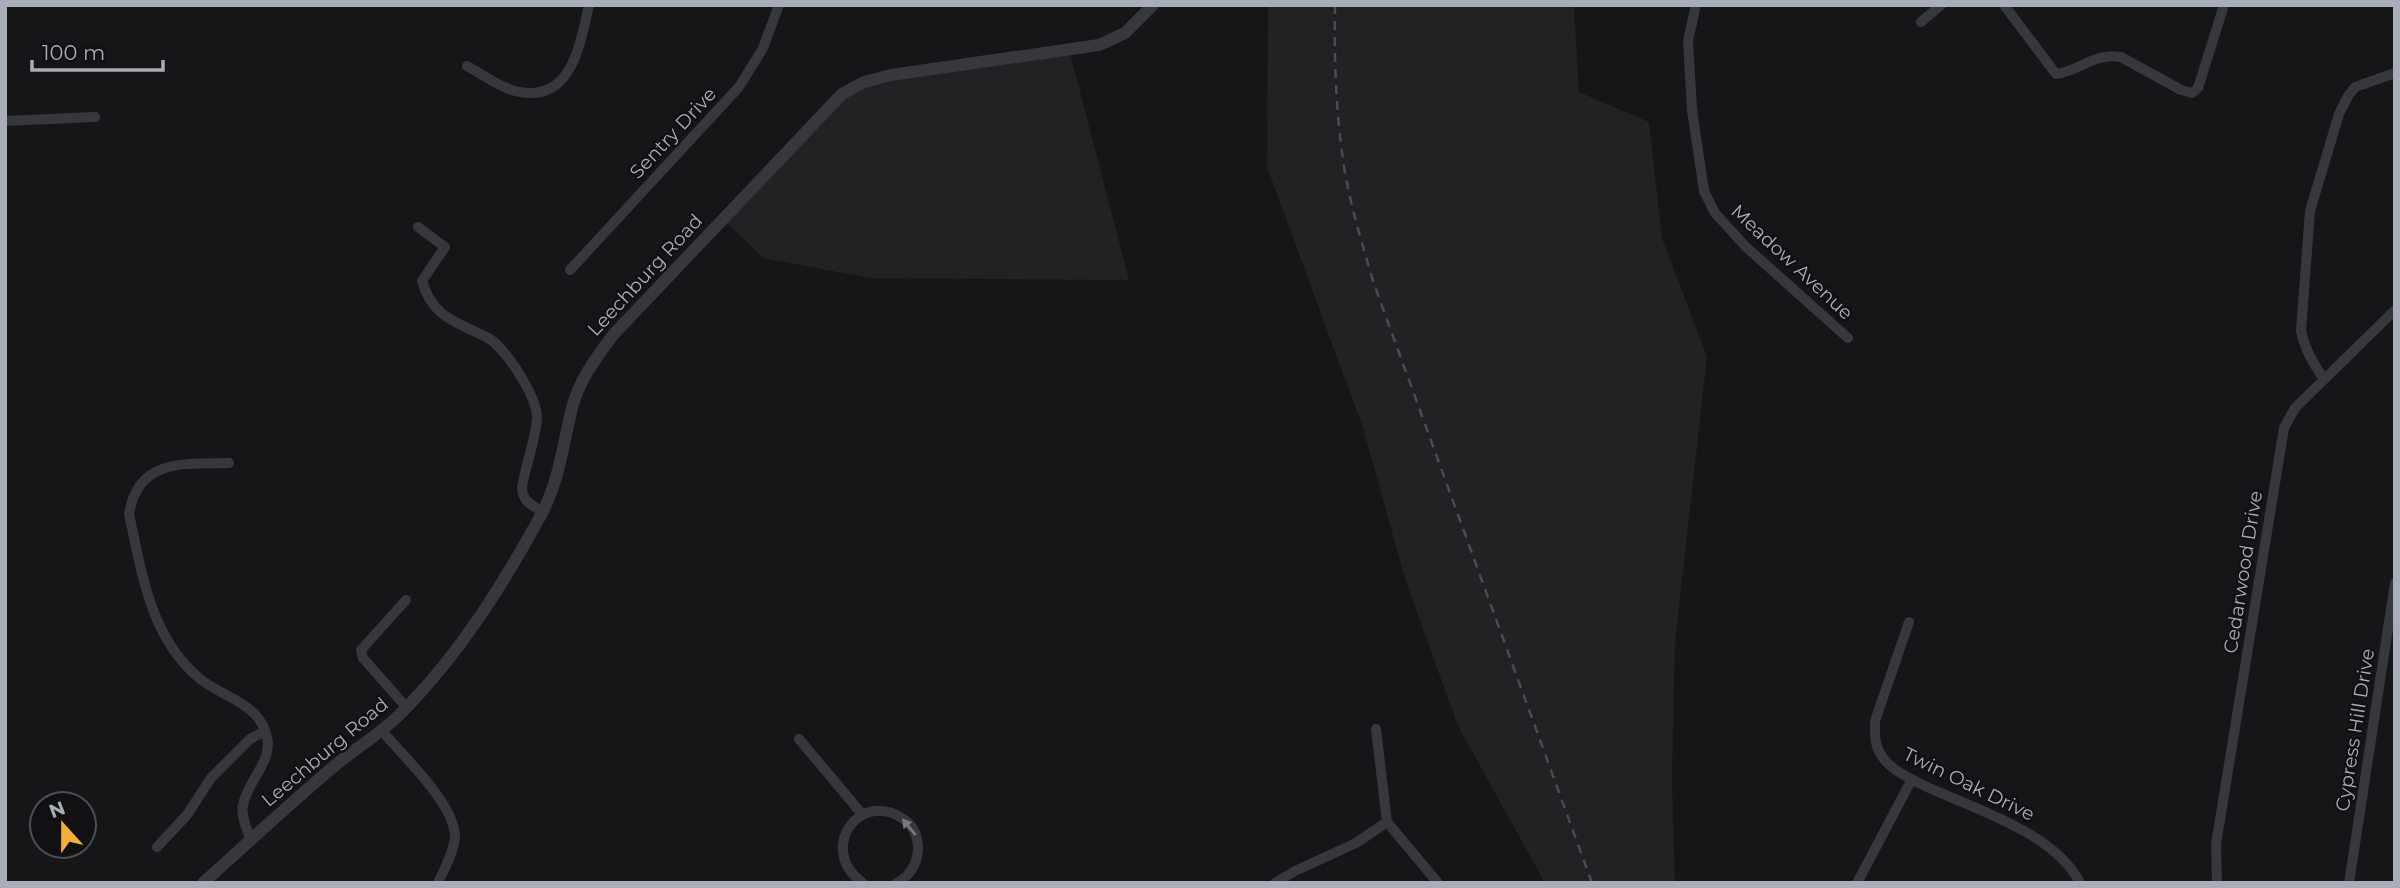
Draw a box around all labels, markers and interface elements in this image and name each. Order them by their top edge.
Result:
scale bar [32,28,163,72]
text: 100 m [42,40,105,65]
street label: Sentry Drive [625,83,721,183]
street label: Meadow Avenue [1726,200,1858,324]
street label: Leechburg Road [583,209,707,341]
street label: Cedarwood Drive [2219,489,2267,655]
street label: Cypress Hill Drive [2331,647,2379,813]
street label: Leechburg Road [257,692,393,812]
street label: Twin Oak Drive [1900,742,2038,826]
north arrow [28,790,98,860]
text: N [46,796,68,823]
one-way arrow [901,818,916,836]

